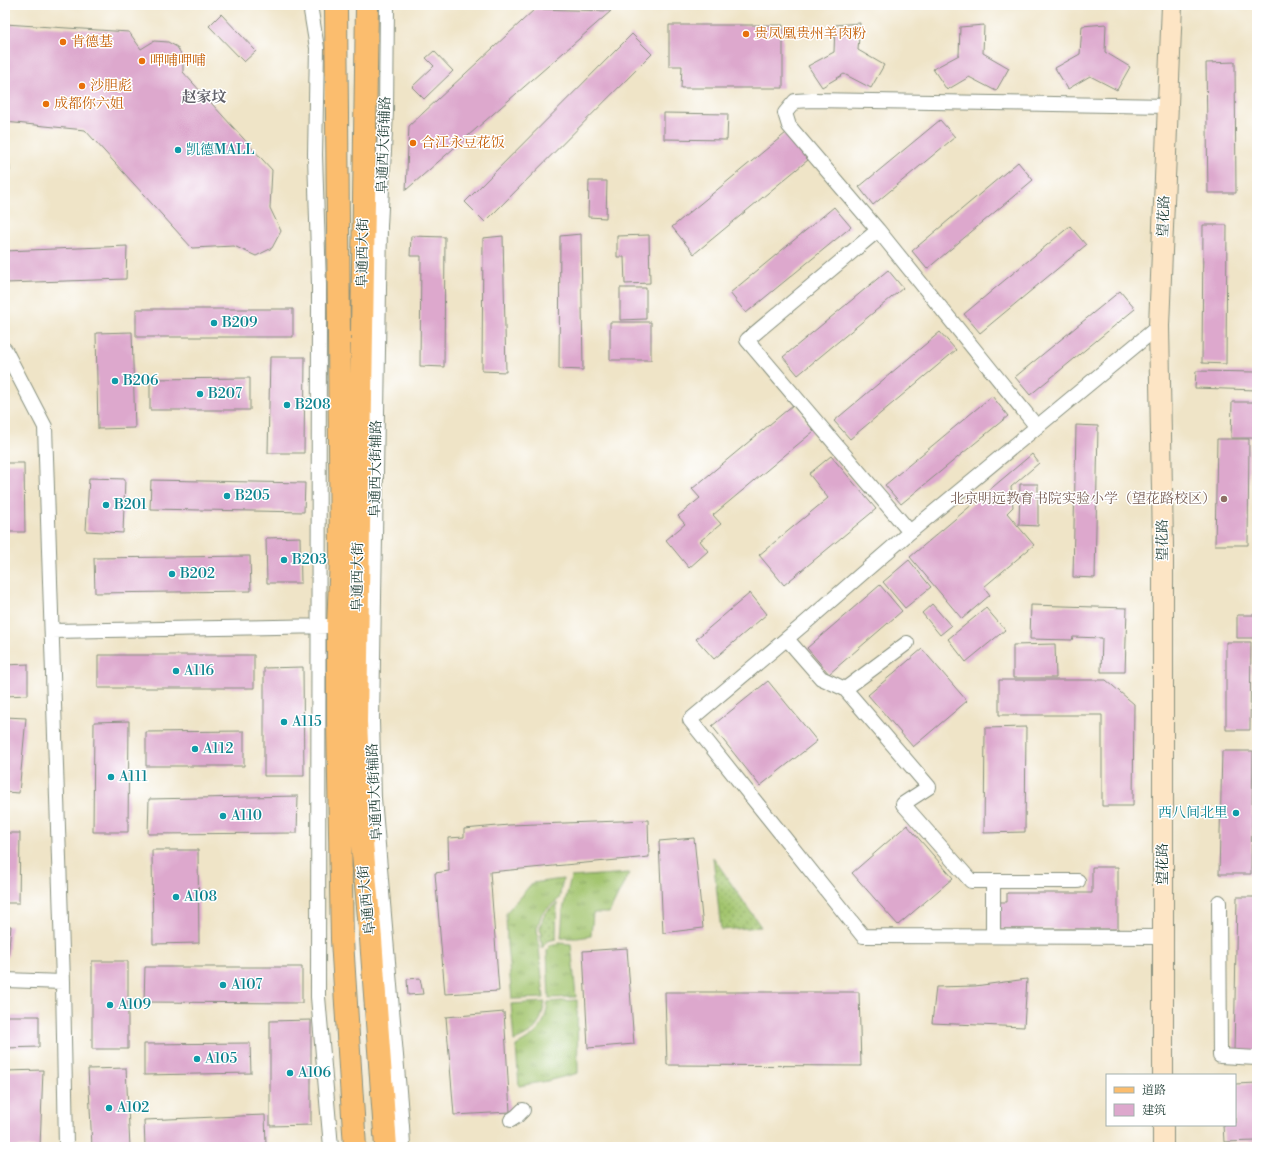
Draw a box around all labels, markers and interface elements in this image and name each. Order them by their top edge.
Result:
place label: 贵凤凰贵州羊肉粉 [754,25,866,43]
marker: 贵凤凰贵州羊肉粉 [741,29,751,39]
place label: 肯德基 [71,33,113,51]
marker: 肯德基 [58,37,68,47]
place label: 呷哺呷哺 [150,52,206,70]
marker: 呷哺呷哺 [137,56,147,66]
place label: 沙胆彪 [90,77,132,95]
marker: 沙胆彪 [77,81,87,91]
district label: 赵家坟 [181,88,227,107]
place label: 成都你六姐 [54,95,124,113]
street label: 阜通西大街辅路 [373,96,395,194]
marker: 成都你六姐 [41,99,51,109]
place label: 合江永豆花饭 [421,134,505,152]
marker: 合江永豆花饭 [408,138,418,148]
place label: 凯德MALL [186,141,255,159]
marker: 凯德MALL [173,145,183,155]
street label: 望花路 [1154,195,1174,237]
street label: 阜通西大街 [353,218,373,288]
place label: B209 [221,314,258,332]
marker: B209 [209,318,219,328]
place label: B206 [122,372,159,390]
marker: B206 [110,376,120,386]
place label: B207 [207,385,242,403]
marker: B207 [195,389,205,399]
place label: B208 [294,396,331,414]
marker: B208 [282,400,292,410]
street label: 阜通西大街辅路 [366,420,386,518]
place label: B205 [234,487,270,505]
place label: 北京明远教育书院实验小学（望花路校区） [950,490,1216,508]
marker: B205 [222,491,232,501]
marker: 北京明远教育书院实验小学（望花路校区） [1219,494,1229,504]
place label: B201 [113,496,147,514]
marker: B201 [101,500,111,510]
street label: 望花路 [1154,519,1172,561]
street label: 阜通西大街 [348,542,368,612]
place label: B203 [291,551,327,569]
marker: B203 [279,555,289,565]
place label: B202 [179,565,215,583]
marker: B202 [167,569,177,579]
place label: A116 [183,662,215,680]
marker: A116 [171,666,181,676]
place label: A115 [291,713,322,731]
marker: A115 [279,717,289,727]
place label: A112 [202,740,233,758]
street label: 阜通西大街辅路 [363,743,387,841]
marker: A112 [190,744,200,754]
place label: A111 [118,768,148,786]
marker: A111 [106,772,116,782]
place label: 西八间北里 [1158,804,1228,822]
place label: A110 [230,807,262,825]
marker: 西八间北里 [1231,808,1241,818]
marker: A110 [218,811,228,821]
street label: 望花路 [1154,843,1172,885]
street label: 阜通西大街 [354,864,380,936]
place label: A108 [183,888,217,906]
marker: A108 [171,892,181,902]
place label: A107 [230,976,262,994]
marker: A107 [218,980,228,990]
place label: A109 [117,996,151,1014]
marker: A109 [105,1000,115,1010]
place label: A105 [204,1050,237,1068]
marker: A105 [192,1054,202,1064]
place label: A106 [297,1064,331,1082]
marker: A106 [285,1068,295,1078]
legend [1106,1074,1236,1126]
text: 道路 [1142,1083,1166,1098]
place label: A102 [116,1099,149,1117]
marker: A102 [104,1103,114,1113]
text: 建筑 [1142,1103,1166,1118]

